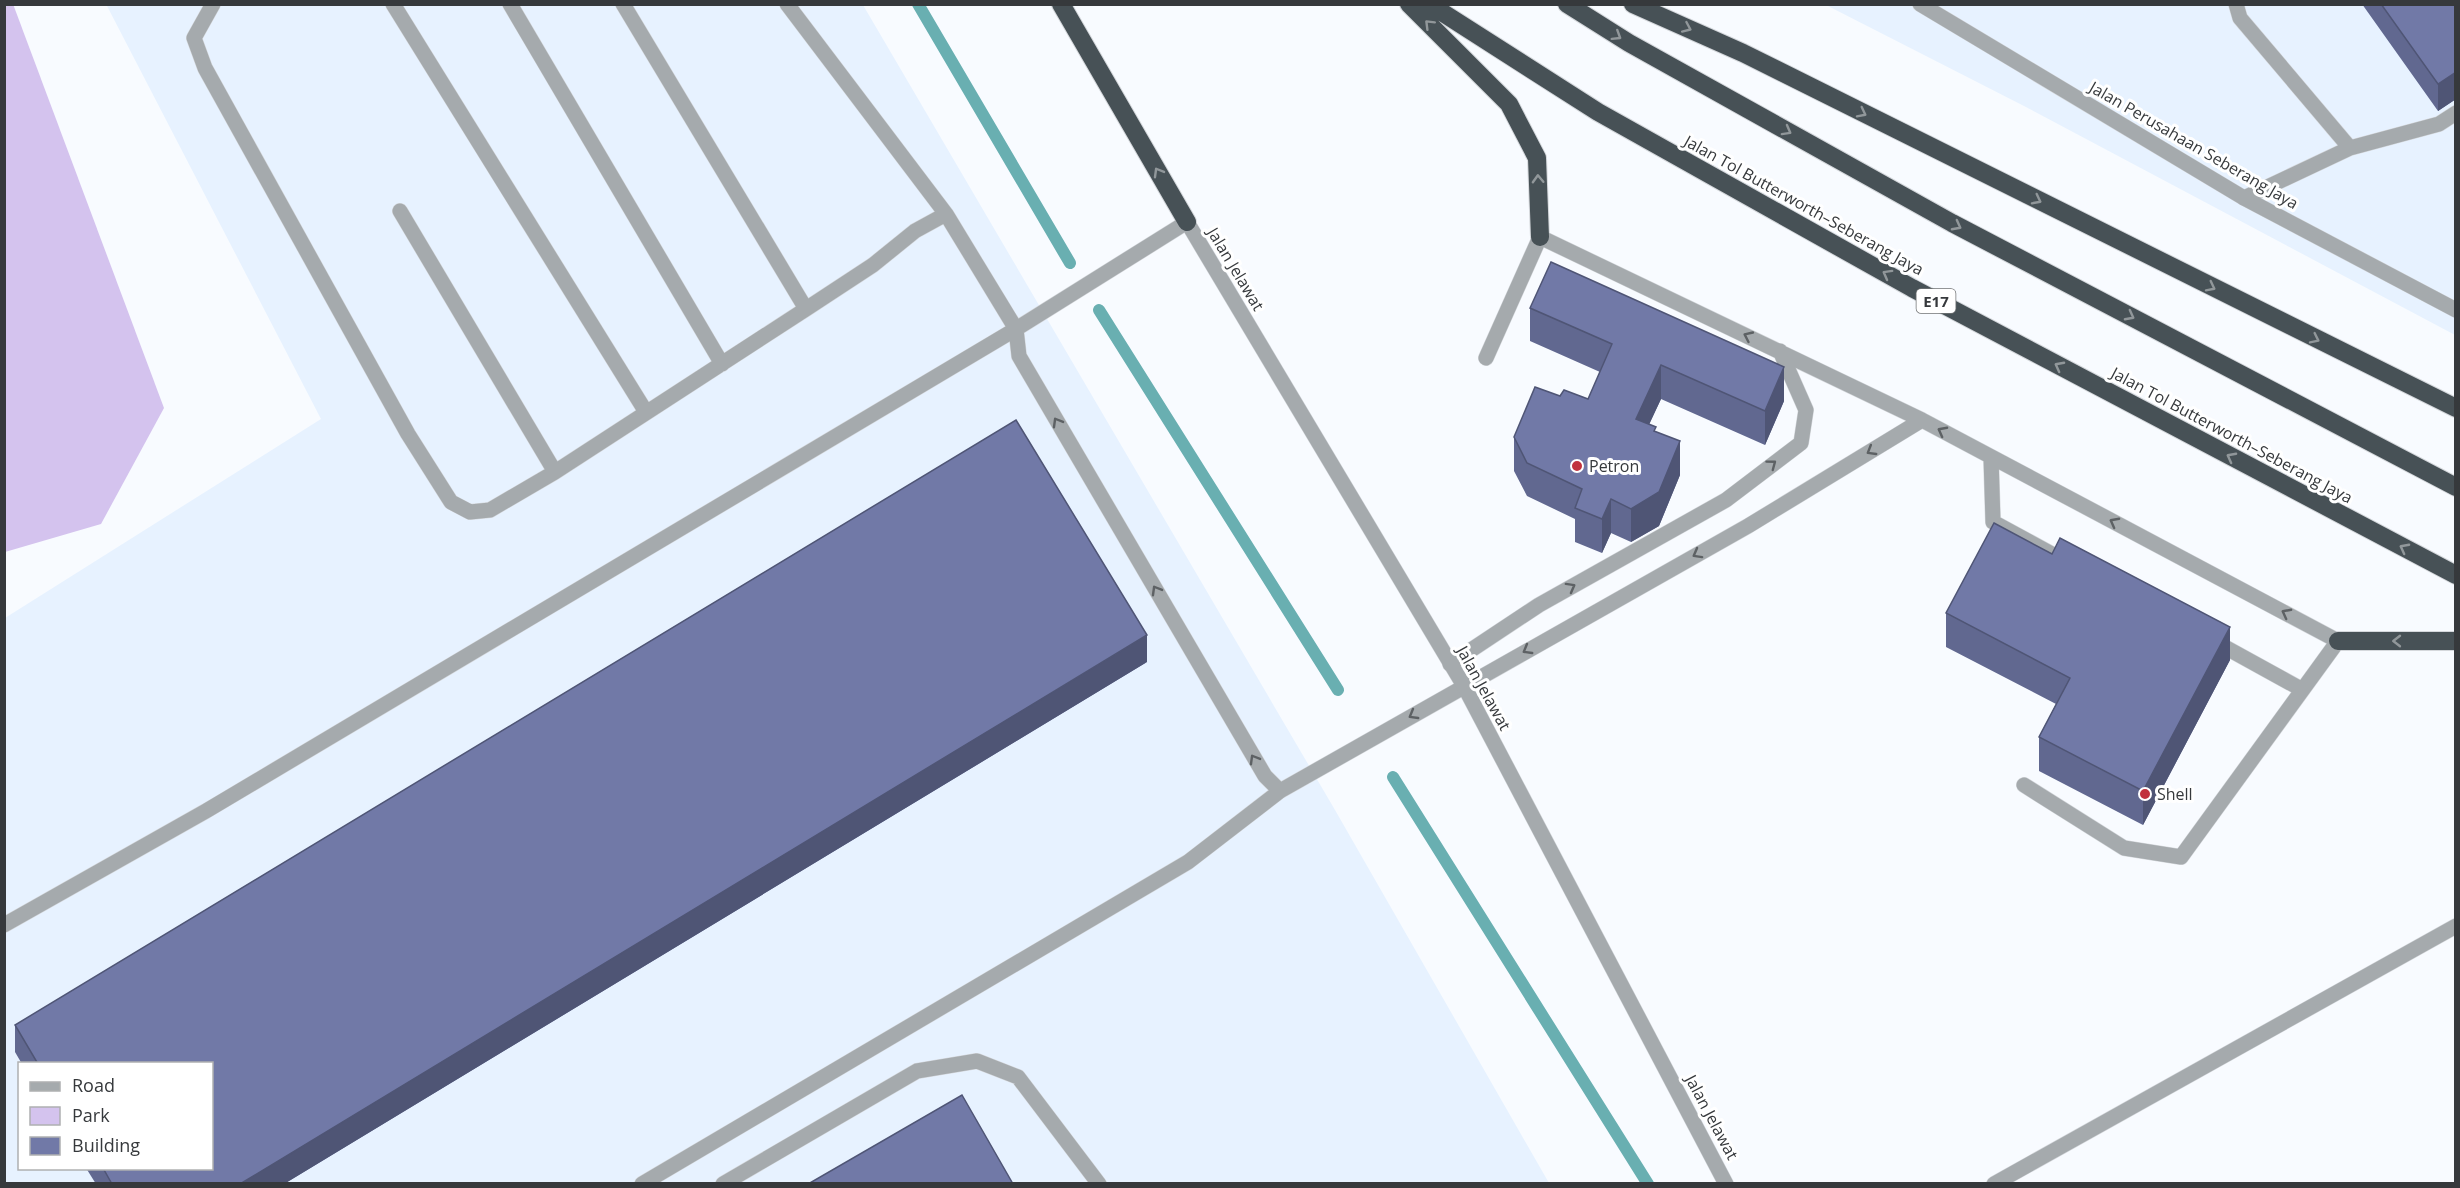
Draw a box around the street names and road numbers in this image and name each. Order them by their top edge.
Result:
street label: Jalan Perusahaan Seberang Jaya [2084,75,2302,214]
street label: Jalan Tol Butterworth–Seberang Jaya [1679,129,1928,280]
street label: Jalan Jelawat [1202,222,1270,315]
road number: E17 [1916,289,1956,313]
street label: Jalan Tol Butterworth–Seberang Jaya [2106,361,2357,508]
street label: Jalan Jelawat [1451,640,1516,734]
street label: Jalan Jelawat [1679,1069,1744,1164]

